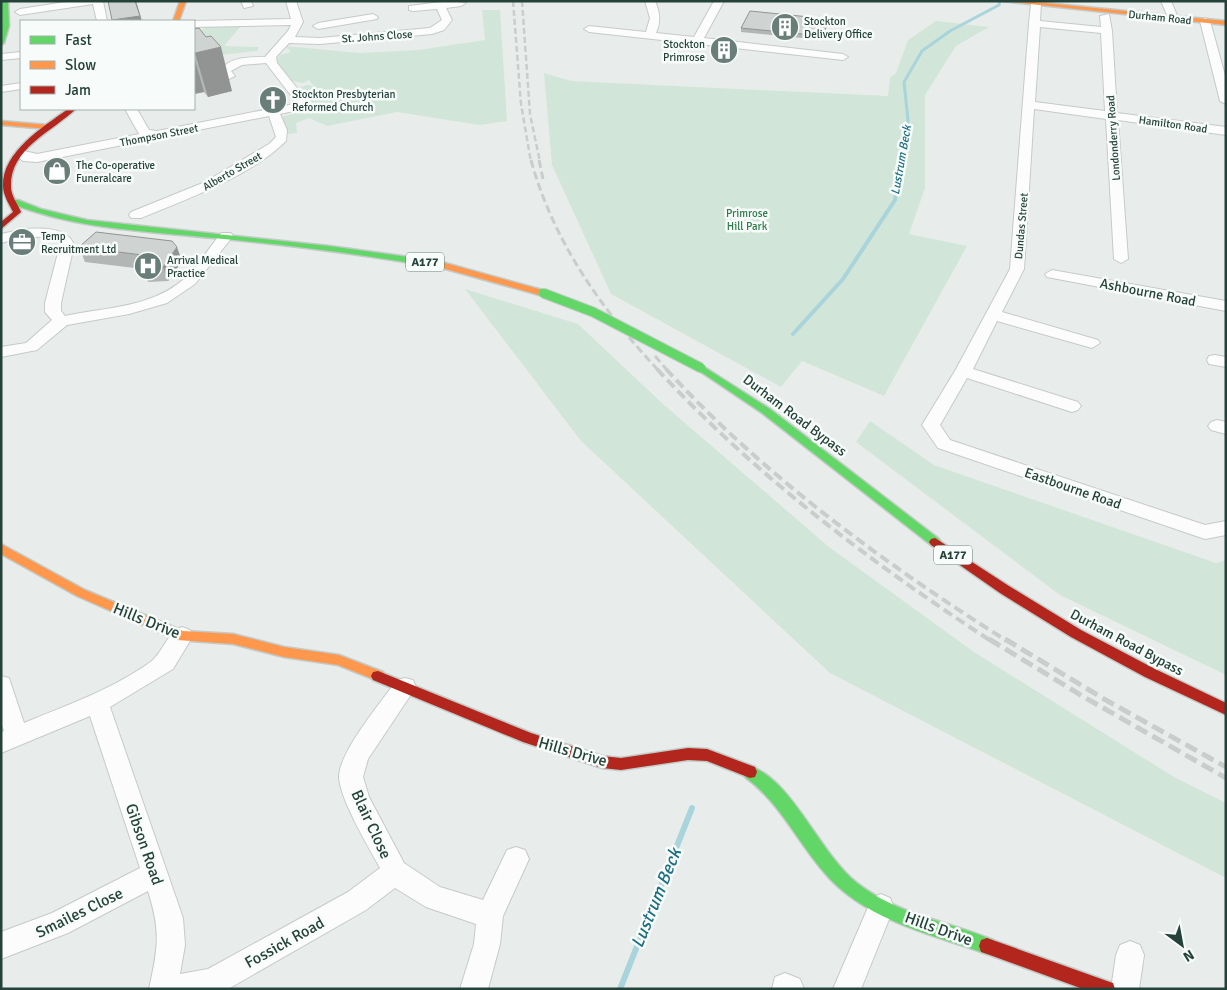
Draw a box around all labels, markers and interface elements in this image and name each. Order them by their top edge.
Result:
street label: Durham Road [1128,8,1192,27]
building icon: Stockton Delivery Office [770,12,800,42]
place label: Stockton Delivery Office [804,15,873,41]
legend [20,20,195,110]
street label: St. Johns Close [341,28,413,45]
text: Fast [65,31,92,49]
building icon: Stockton Primrose [709,35,739,65]
place label: Stockton Primrose [663,38,705,64]
text: Slow [65,56,96,74]
text: Jam [65,81,91,99]
church icon: Stockton Presbyterian Reformed Church [258,85,288,115]
place label: Stockton Presbyterian Reformed Church [292,88,396,114]
street label: Londonderry Road [1104,95,1123,181]
street label: Hamilton Road [1138,113,1208,136]
street label: Thompson Street [119,122,199,149]
water label: Lustrum Beck [888,123,915,196]
street label: Alberto Street [200,149,264,194]
shop icon: The Co-operative Funeralcare [42,156,72,186]
place label: The Co-operative Funeralcare [76,159,155,185]
street label: Dundas Street [1012,192,1031,260]
park label: Primrose Hill Park [726,207,768,233]
office icon: Temp Recruitment Ltd [7,227,37,257]
place label: Temp Recruitment Ltd [41,230,117,256]
hospital icon: Arrival Medical Practice [133,251,163,281]
road number: A177 [406,252,444,272]
place label: Arrival Medical Practice [167,254,238,280]
street label: Ashbourne Road [1098,275,1197,310]
street label: Durham Road Bypass [739,371,850,460]
street label: Eastbourne Road [1022,464,1123,513]
road number: A177 [934,546,972,564]
street label: Hills Drive [110,598,183,643]
street label: Durham Road Bypass [1067,605,1186,679]
street label: Hills Drive [536,733,609,771]
street label: Blair Close [346,787,396,862]
street label: Gibson Road [121,801,167,888]
water label: Lustrum Beck [626,843,687,951]
street label: Smailes Close [32,883,126,943]
street label: Hills Drive [902,907,975,950]
street label: Fossick Road [241,913,328,973]
north arrow [1157,920,1207,970]
text: N [1180,946,1197,965]

